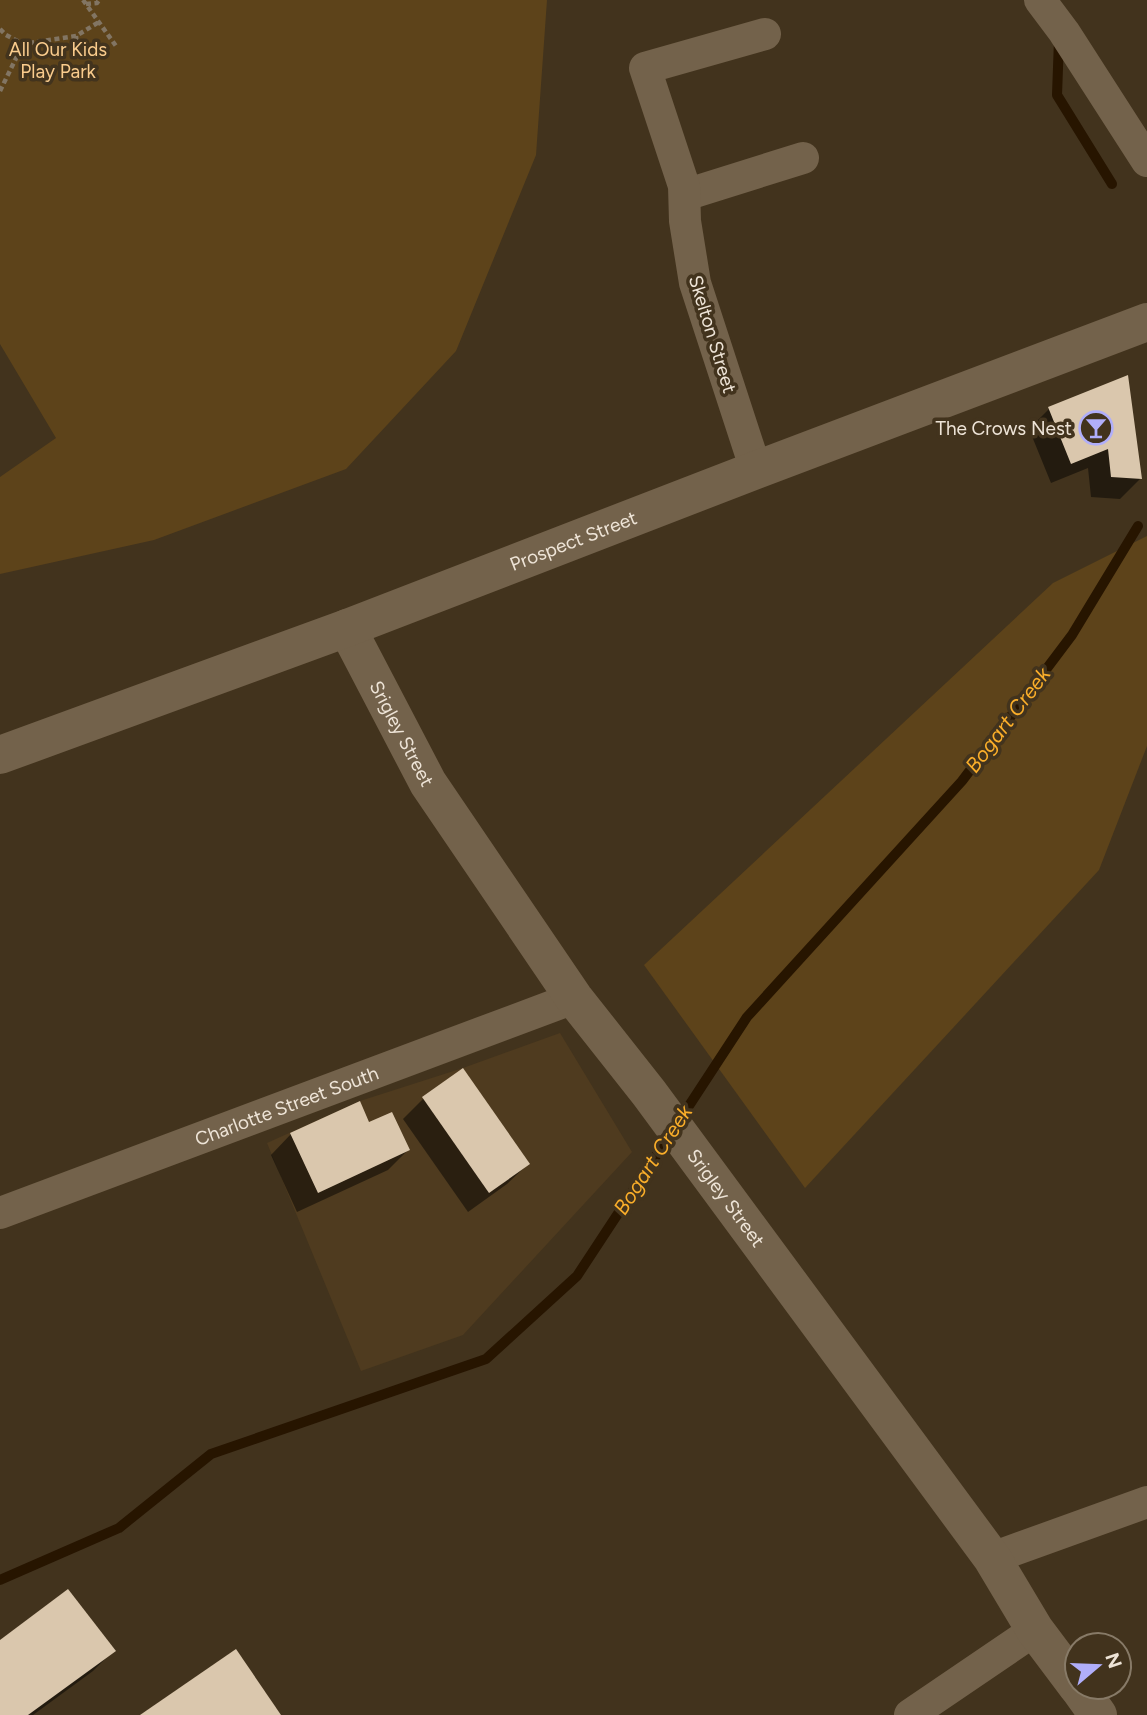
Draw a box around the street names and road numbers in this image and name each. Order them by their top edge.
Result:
street label: Skelton Street [684,273,741,396]
street label: Prospect Street [507,506,640,576]
street label: Srigley Street [365,677,439,790]
street label: Charlotte Street South [192,1061,382,1151]
street label: Srigley Street [682,1145,770,1252]

